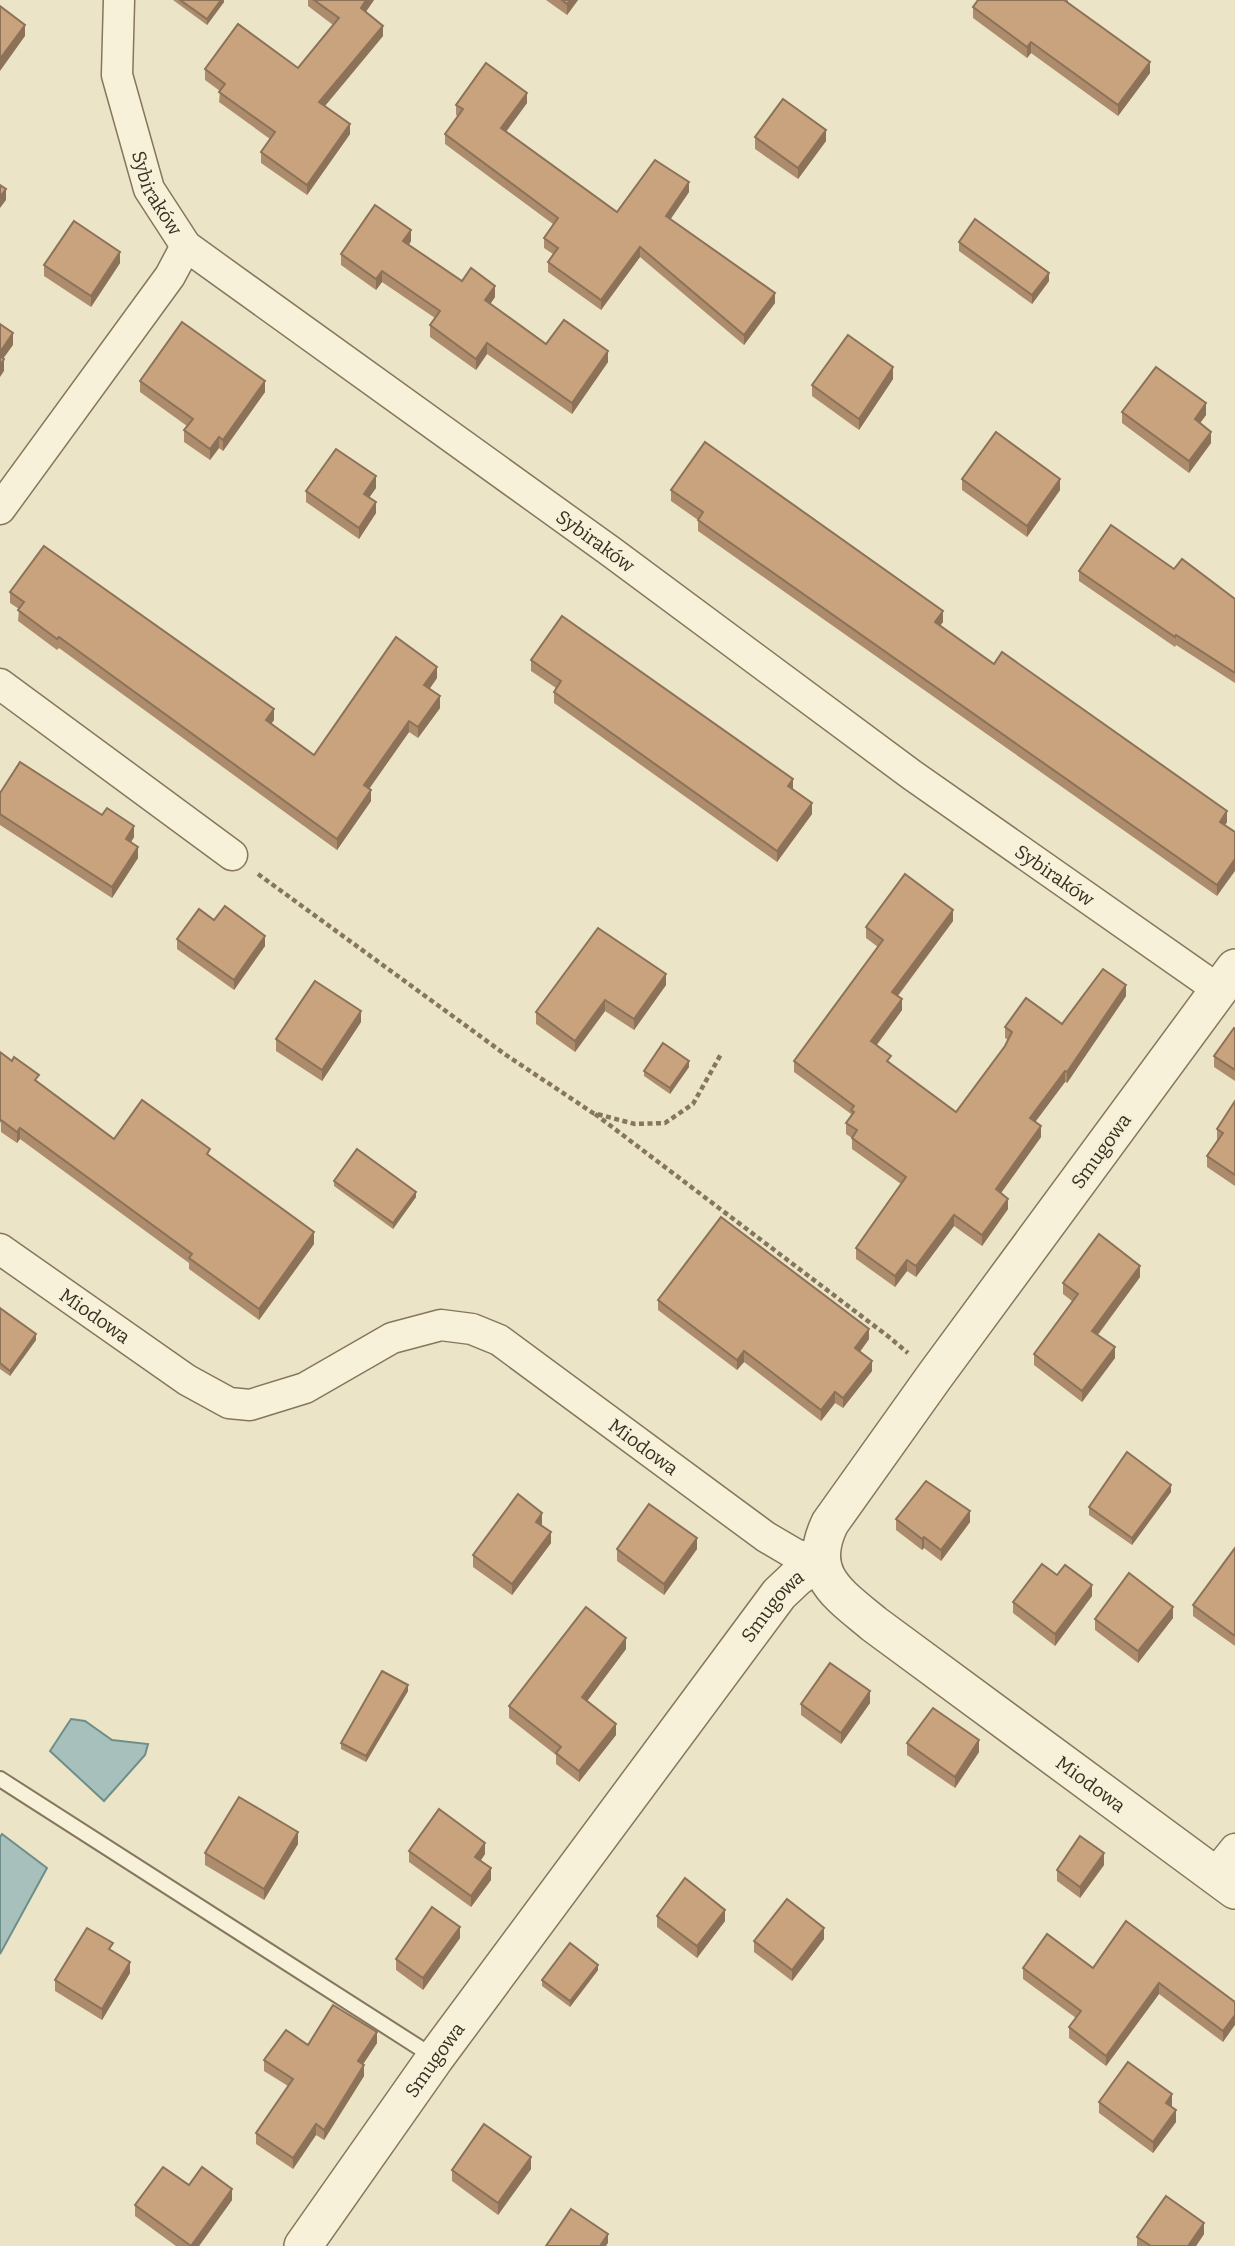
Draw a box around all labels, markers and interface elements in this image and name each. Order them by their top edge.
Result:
street label: Sybiraków [127,148,188,240]
street label: Sybiraków [552,505,640,577]
street label: Sybiraków [1011,839,1099,911]
street label: Smugowa [1066,1109,1136,1193]
street label: Miodowa [55,1283,135,1348]
street label: Miodowa [604,1413,683,1480]
street label: Smugowa [736,1564,808,1646]
street label: Miodowa [1052,1751,1131,1817]
street label: Smugowa [400,2017,469,2102]

